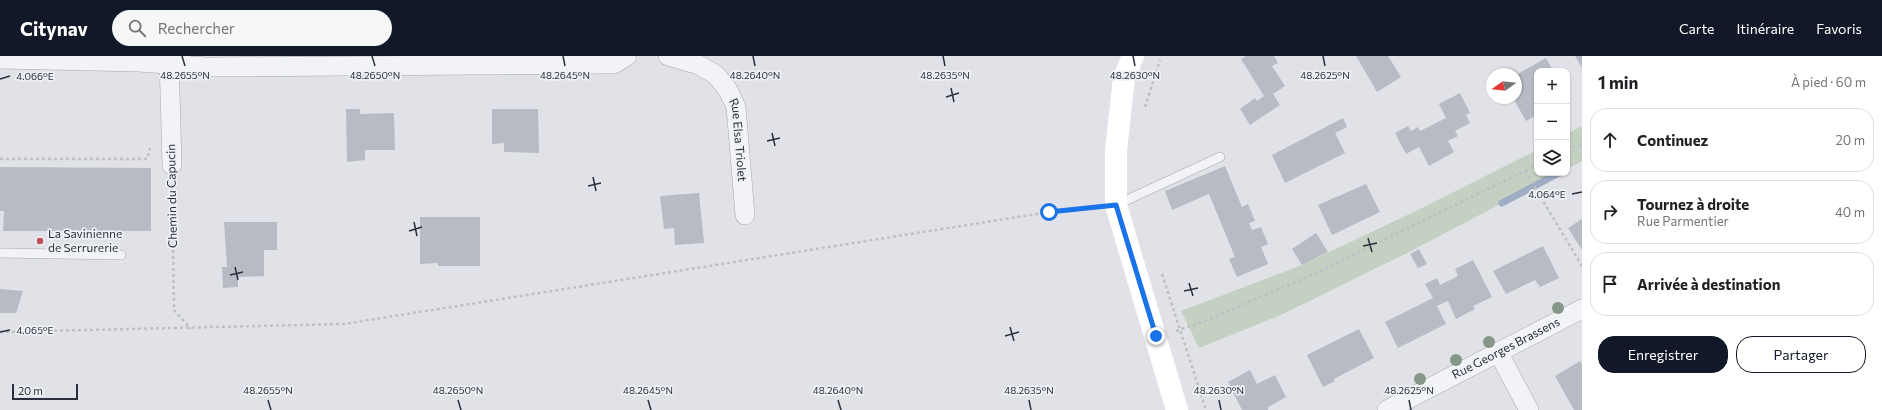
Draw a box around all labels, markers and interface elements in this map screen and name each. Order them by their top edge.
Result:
search box [112,10,392,46]
text: Citynav [20,17,88,40]
icon: search [126,17,148,39]
text: Rechercher [158,19,235,37]
text: Carte [1679,20,1714,37]
text: Itinéraire [1736,20,1794,37]
text: Favoris [1816,20,1862,37]
north arrow [1486,68,1522,104]
map controls [1534,68,1570,176]
button: + [1534,68,1570,104]
text: 48.2655°N [160,69,210,81]
text: 48.2650°N [350,69,400,81]
text: 48.2645°N [540,69,590,81]
text: 48.2640°N [730,69,780,81]
text: 48.2635°N [920,69,970,81]
text: 48.2630°N [1110,69,1160,81]
text: 48.2625°N [1300,69,1350,81]
text: 4.066°E [16,70,54,82]
text: 1 min [1598,72,1638,93]
text: À pied · 60 m [1791,74,1866,90]
street label: Rue Elsa Triolet [727,96,750,182]
button: − [1534,104,1570,140]
icon: ahead [1599,129,1621,151]
text: Continuez [1637,131,1708,149]
text: 20 m [1836,132,1865,148]
button: layers [1534,140,1570,176]
street label: Chemin du Capucin [163,144,179,248]
text: 4.064°E [1528,188,1566,200]
text: Tournez à droite [1637,195,1749,213]
icon: right [1599,201,1621,223]
route start [1040,203,1058,221]
text: 40 m [1835,204,1865,220]
text: Rue Parmentier [1637,213,1729,229]
place label: La Savinienne de Serrurerie [48,226,122,254]
marker: La Savinienne de Serrurerie [35,236,45,246]
icon: arrive [1599,273,1621,295]
text: Arrivée à destination [1637,275,1780,293]
street label: Rue Georges Brassens [1449,314,1562,381]
text: 4.065°E [16,324,54,336]
route end [1147,327,1165,345]
button: Enregistrer [1598,336,1728,373]
button: Partager [1736,336,1866,373]
scale bar [12,382,78,401]
text: 20 m [18,384,43,397]
text: 48.2655°N [243,384,293,396]
text: 48.2650°N [433,384,483,396]
text: 48.2645°N [623,384,673,396]
text: 48.2640°N [813,384,863,396]
text: 48.2635°N [1004,384,1054,396]
text: 48.2630°N [1194,384,1244,396]
text: 48.2625°N [1384,384,1434,396]

